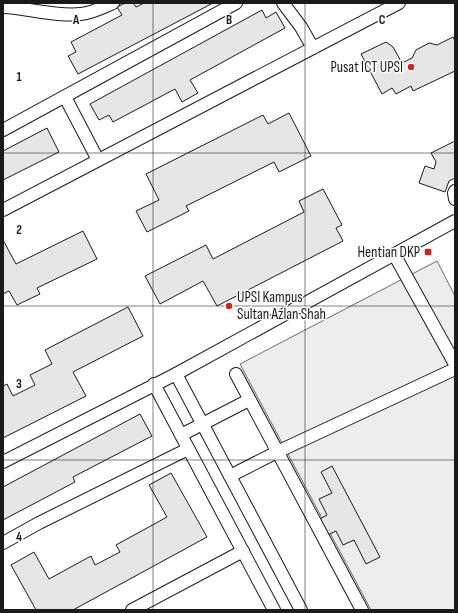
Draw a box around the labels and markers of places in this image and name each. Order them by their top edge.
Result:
place label: Pusat ICT UPSI [330,58,403,77]
marker: Pusat ICT UPSI [406,62,416,72]
place label: Hentian DKP [357,243,420,262]
marker: Hentian DKP [423,247,433,257]
place label: UPSI Kampus Sultan Azlan Shah [237,288,326,324]
marker: UPSI Kampus Sultan Azlan Shah [224,301,234,311]

